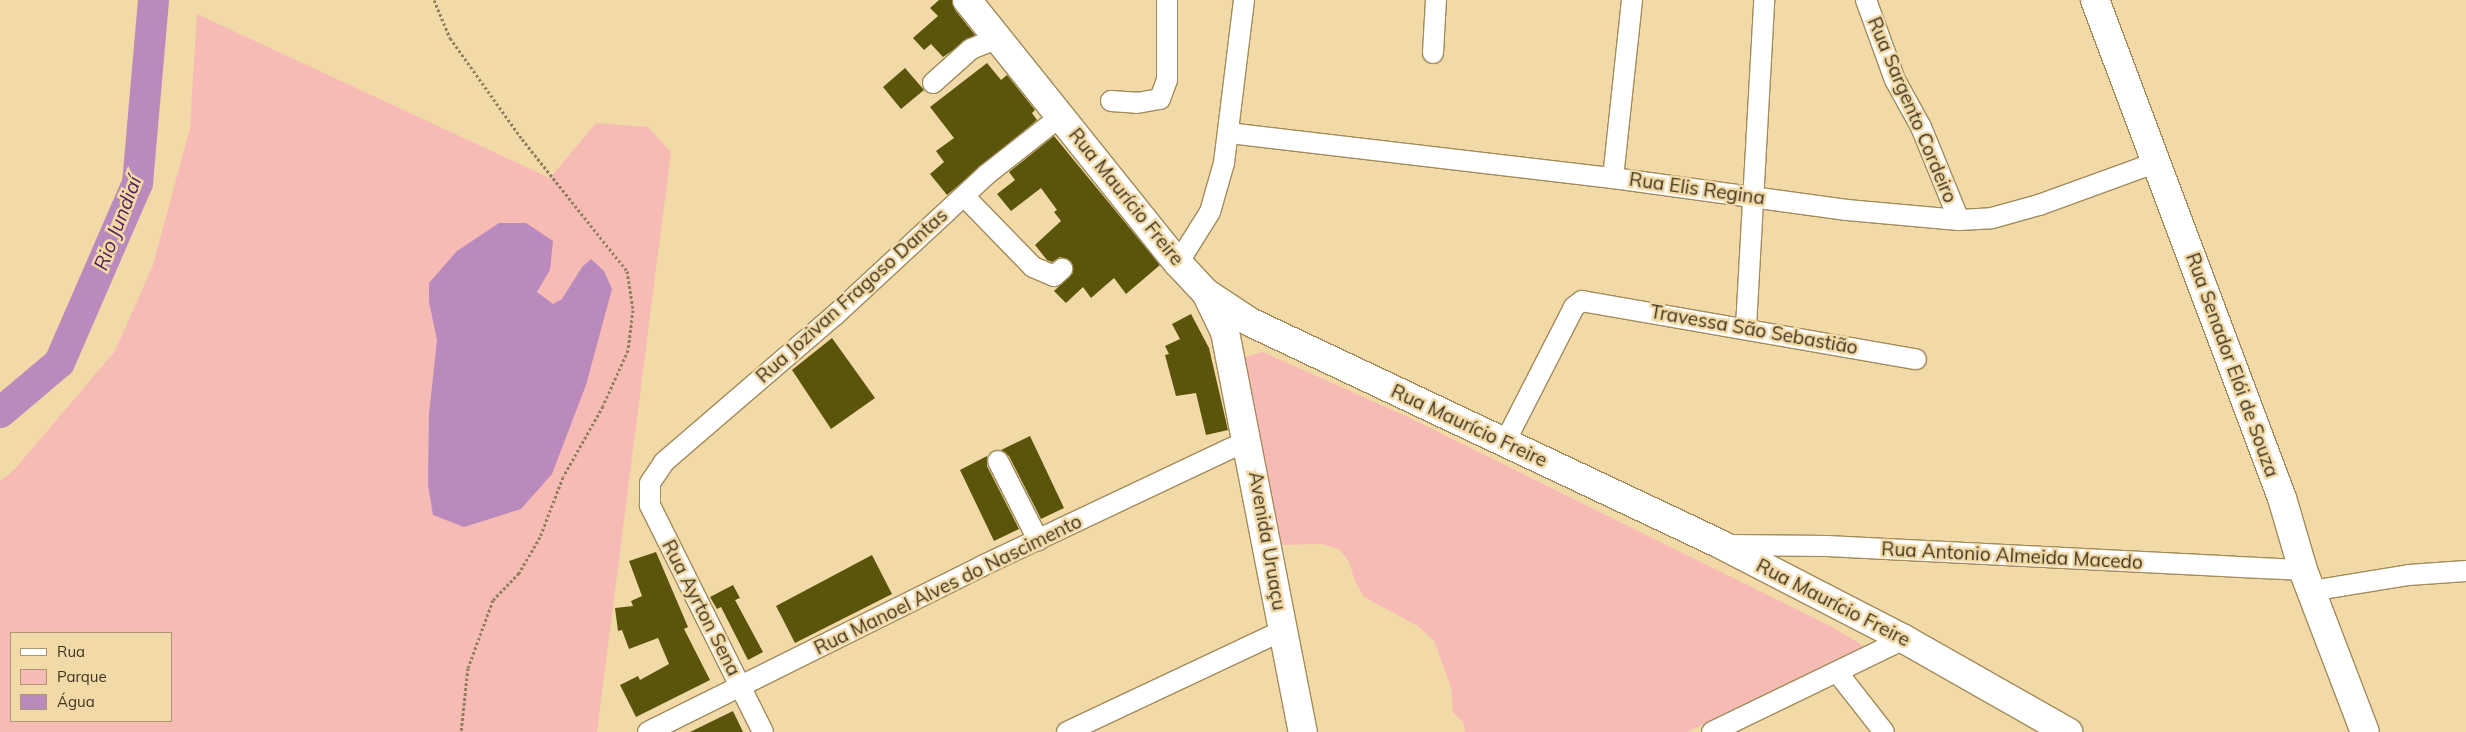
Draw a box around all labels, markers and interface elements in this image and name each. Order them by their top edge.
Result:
street label: Rua Sargento Cordeiro [1863,14,1961,206]
street label: Rua Maurício Freire [1064,124,1188,270]
street label: Rua Elis Regina [1628,168,1766,210]
water label: Rio Jundiaí [88,173,146,273]
street label: Rua Jozivan Fragoso Dantas [752,204,952,388]
street label: Rua Senador Elói de Souza [2181,250,2283,480]
street label: Travessa São Sebastião [1648,301,1860,359]
street label: Rua Maurício Freire [1387,380,1551,472]
street label: Avenida Uruaçu [1244,470,1290,612]
street label: Rua Manoel Alves do Nascimento [811,510,1085,660]
street label: Rua Ayrton Sena [657,536,745,680]
street label: Rua Antonio Almeida Macedo [1881,538,2143,574]
street label: Rua Maurício Freire [1752,554,1914,652]
legend [10,632,172,722]
text: Rua [57,642,85,661]
text: Parque [57,667,107,686]
text: Água [57,692,95,711]

